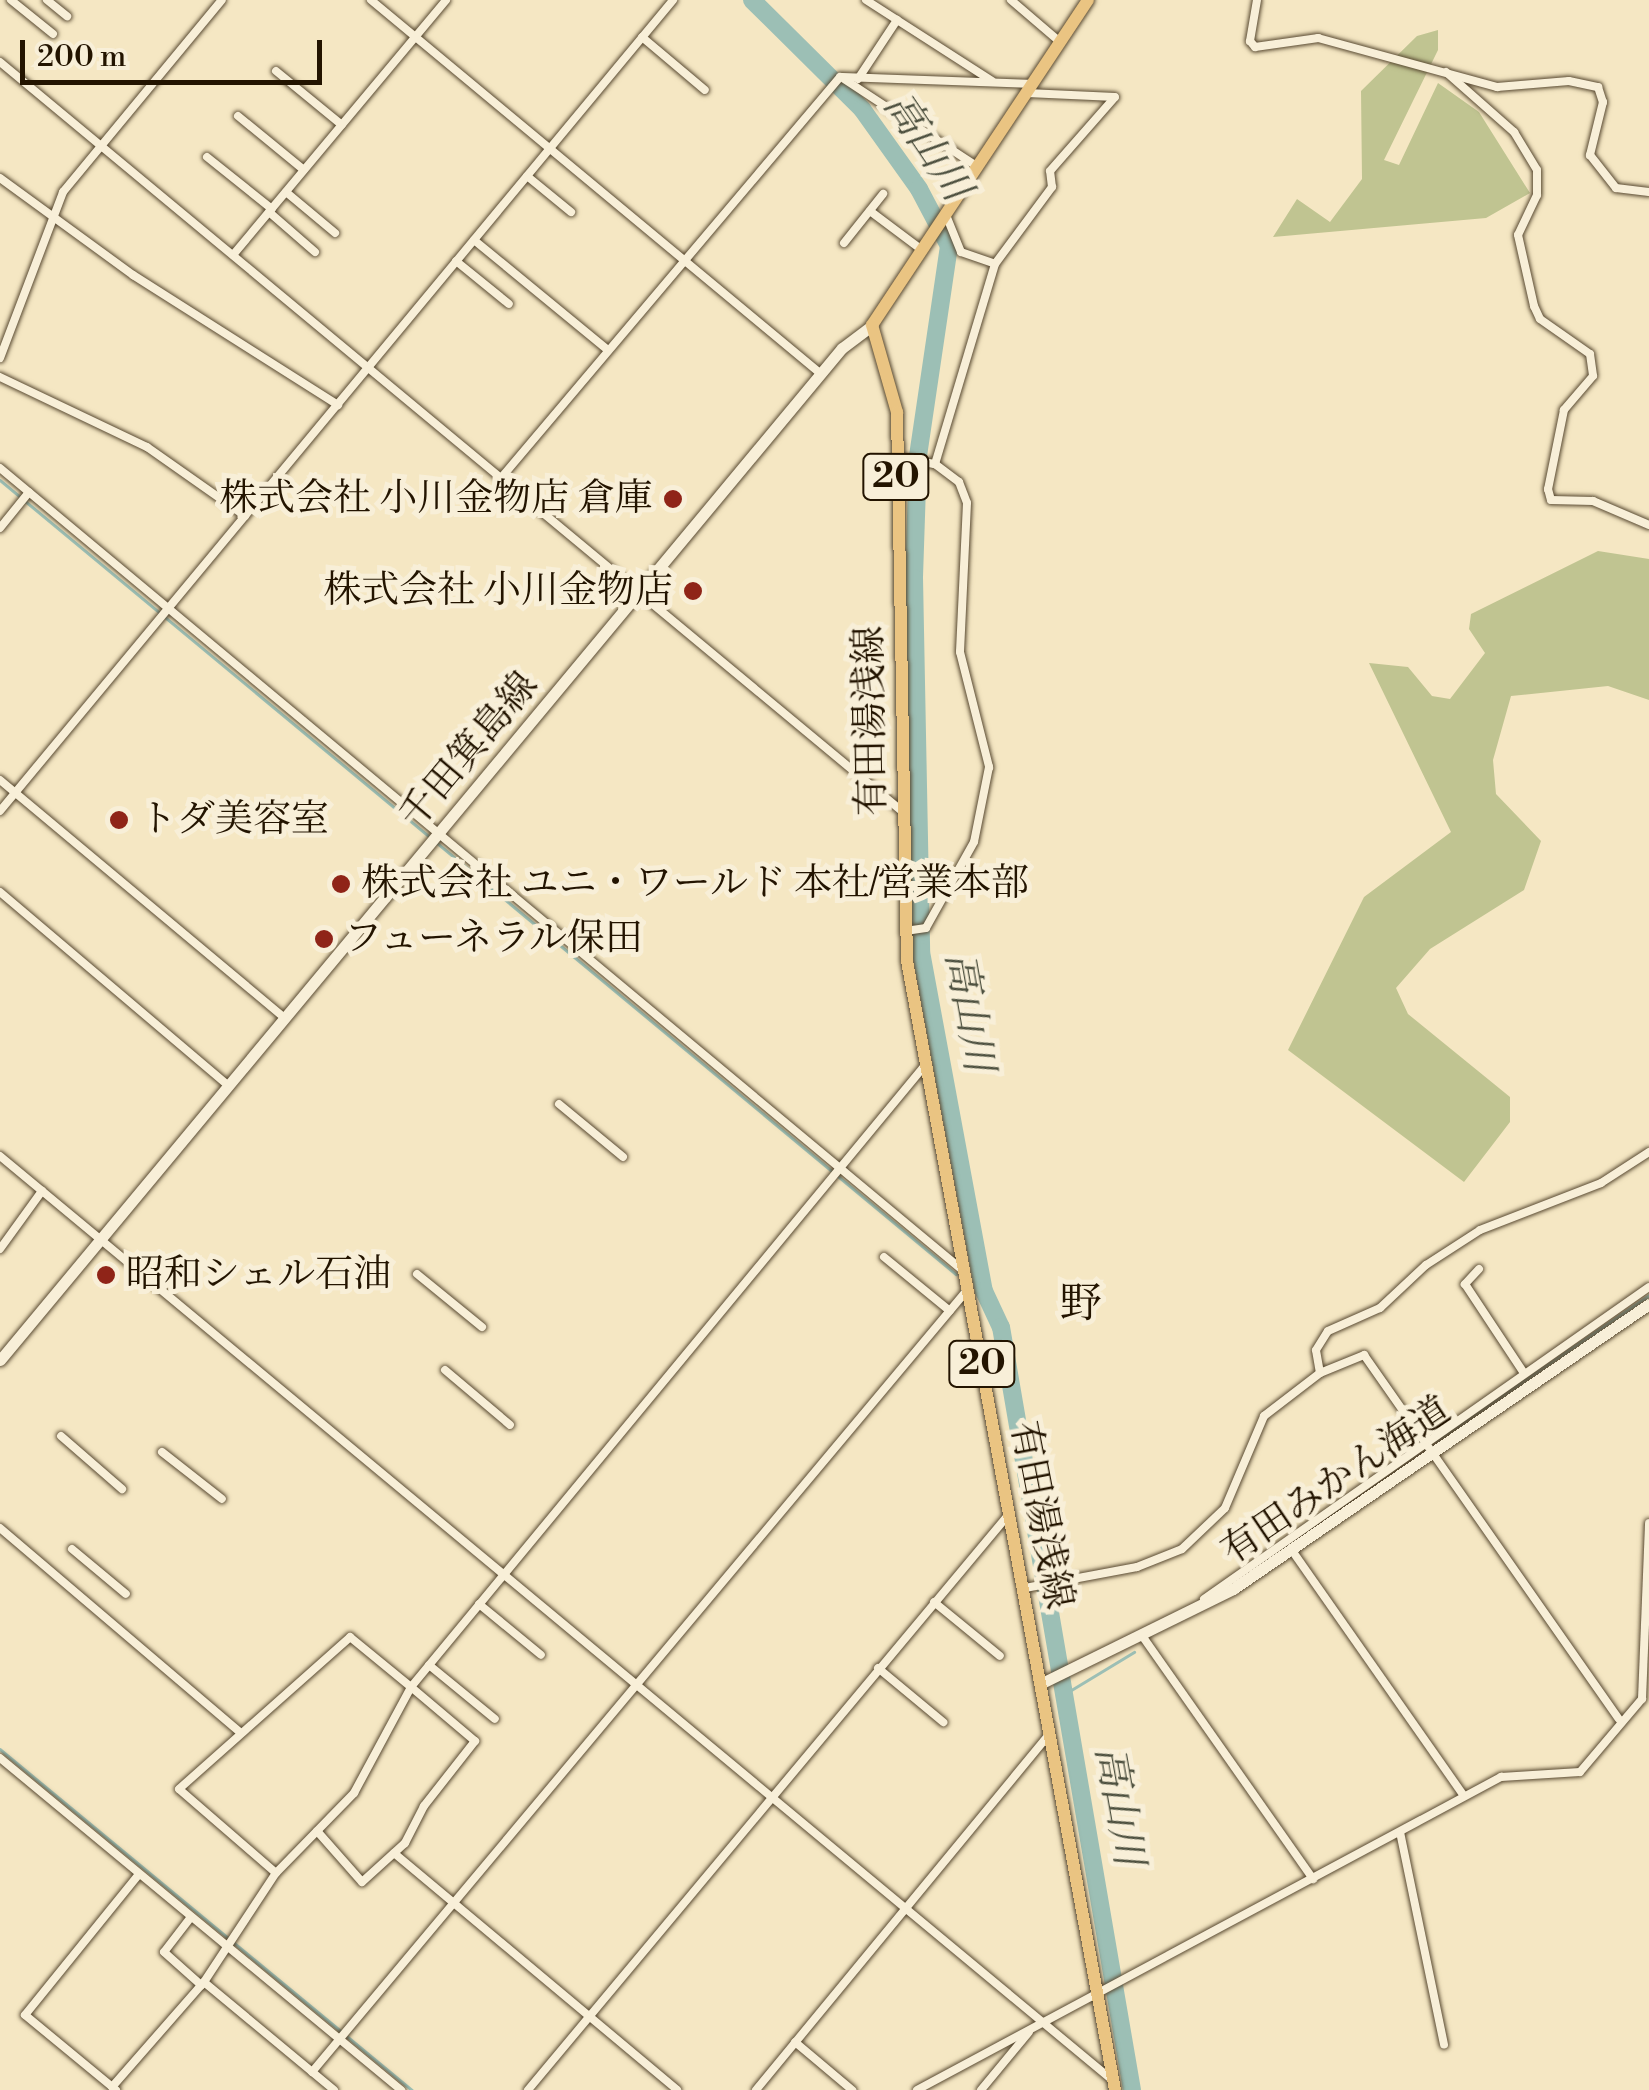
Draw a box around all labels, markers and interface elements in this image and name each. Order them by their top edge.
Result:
scale bar [25,20,328,82]
text: 200 m [37,38,126,76]
water label: 高山川 [874,84,980,210]
road number: 20 [861,447,931,507]
place label: 株式会社 小川金物店 倉庫 [219,476,653,522]
marker: 株式会社 小川金物店 倉庫 [662,488,684,510]
place label: 株式会社 小川金物店 [323,568,673,614]
marker: 株式会社 小川金物店 [682,580,704,602]
street label: 有田湯浅線 [847,626,895,816]
street label: 千田箕島線 [390,664,548,838]
place label: トダ美容室 [139,797,329,843]
marker: トダ美容室 [108,809,130,831]
place label: 株式会社 ユニ・ワールド 本社/営業本部 [361,861,1030,907]
marker: 株式会社 ユニ・ワールド 本社/営業本部 [330,873,352,895]
place label: フューネラル保田 [344,916,648,962]
marker: フューネラル保田 [313,928,335,950]
water label: 高山川 [935,949,1003,1075]
place label: 昭和シェル石油 [126,1252,392,1298]
marker: 昭和シェル石油 [95,1264,117,1286]
district label: 野 [1060,1280,1102,1330]
road number: 20 [947,1334,1017,1394]
street label: 有田みかん海道 [1213,1388,1459,1574]
street label: 有田湯浅線 [1000,1417,1082,1613]
water label: 高山川 [1085,1743,1153,1869]

